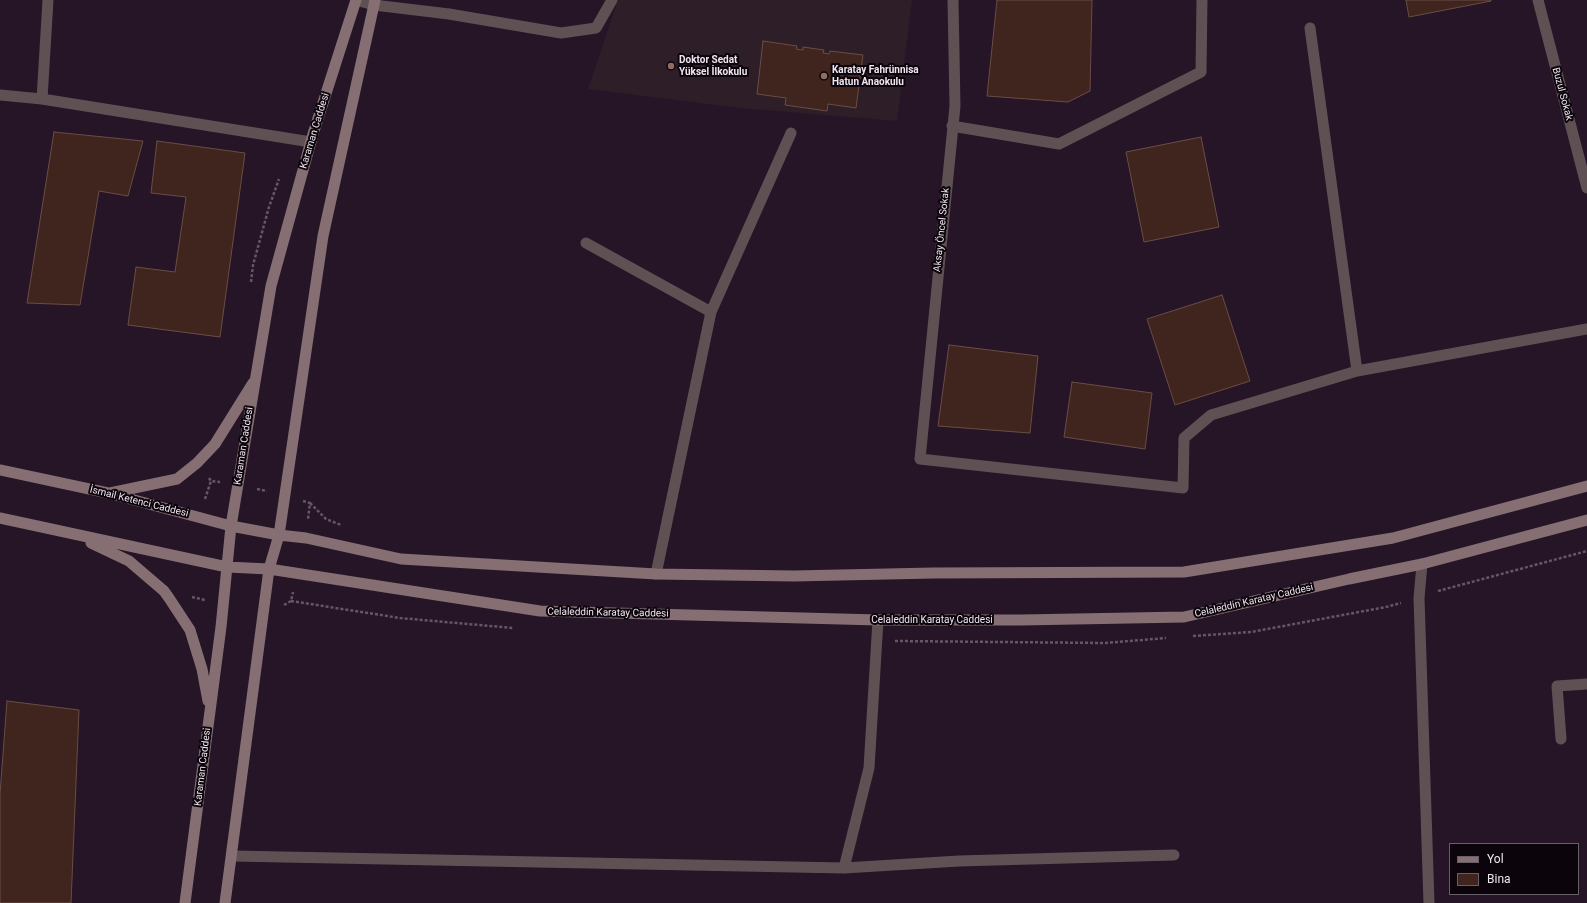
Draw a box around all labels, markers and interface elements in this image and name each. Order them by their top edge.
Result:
place label: Doktor Sedat Yüksel İlkokulu [679,54,747,78]
marker: Doktor Sedat Yüksel İlkokulu [666,61,676,71]
place label: Karatay Fahrünnisa Hatun Anaokulu [832,64,919,88]
street label: Buzul Sokak [1549,66,1575,122]
marker: Karatay Fahrünnisa Hatun Anaokulu [819,71,829,81]
street label: Karaman Caddesi [298,92,332,170]
street label: Aksay Öncel Sokak [932,187,952,273]
street label: Karaman Caddesi [232,406,256,486]
street label: İsmail Ketenci Caddesi [88,484,190,520]
street label: Celaleddin Karatay Caddesi [1193,581,1315,621]
street label: Celaleddin Karatay Caddesi [547,606,669,620]
street label: Celaleddin Karatay Caddesi [871,614,993,626]
street label: Karaman Caddesi [192,727,214,807]
legend [1449,843,1579,895]
text: Yol [1487,852,1504,866]
text: Bina [1487,872,1511,886]

